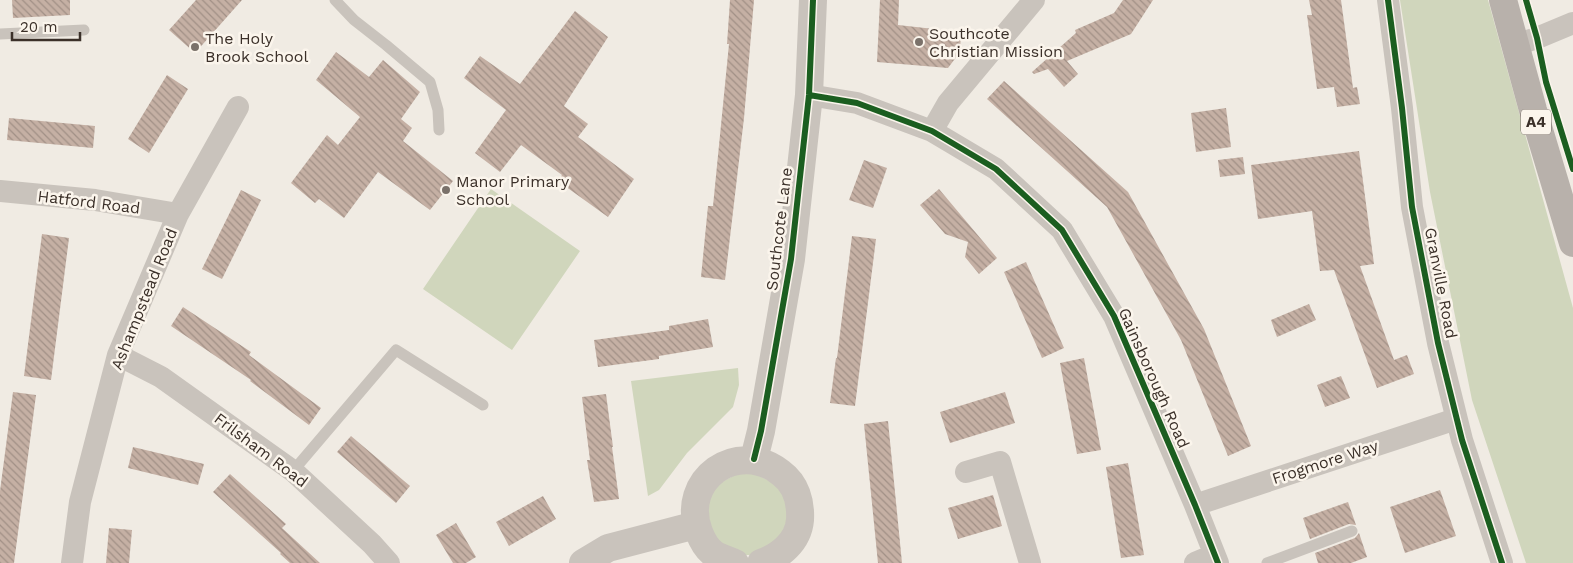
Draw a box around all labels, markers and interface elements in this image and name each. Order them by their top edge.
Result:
scale bar [12,10,80,42]
text: 20 m [20,18,58,36]
place label: Southcote Christian Mission [929,24,1063,61]
place label: The Holy Brook School [205,29,308,66]
marker: Southcote Christian Mission [913,36,925,48]
marker: The Holy Brook School [189,41,201,53]
road number: A4 [1521,110,1551,134]
street label: Southcote Lane [762,166,796,292]
place label: Manor Primary School [456,172,570,209]
marker: Manor Primary School [440,184,452,196]
street label: Hatford Road [37,186,141,218]
street label: Ashampstead Road [107,225,181,373]
street label: Granville Road [1421,226,1461,340]
street label: Gainsborough Road [1115,305,1193,451]
street label: Frilsham Road [211,409,311,491]
street label: Frogmore Way [1270,436,1381,488]

